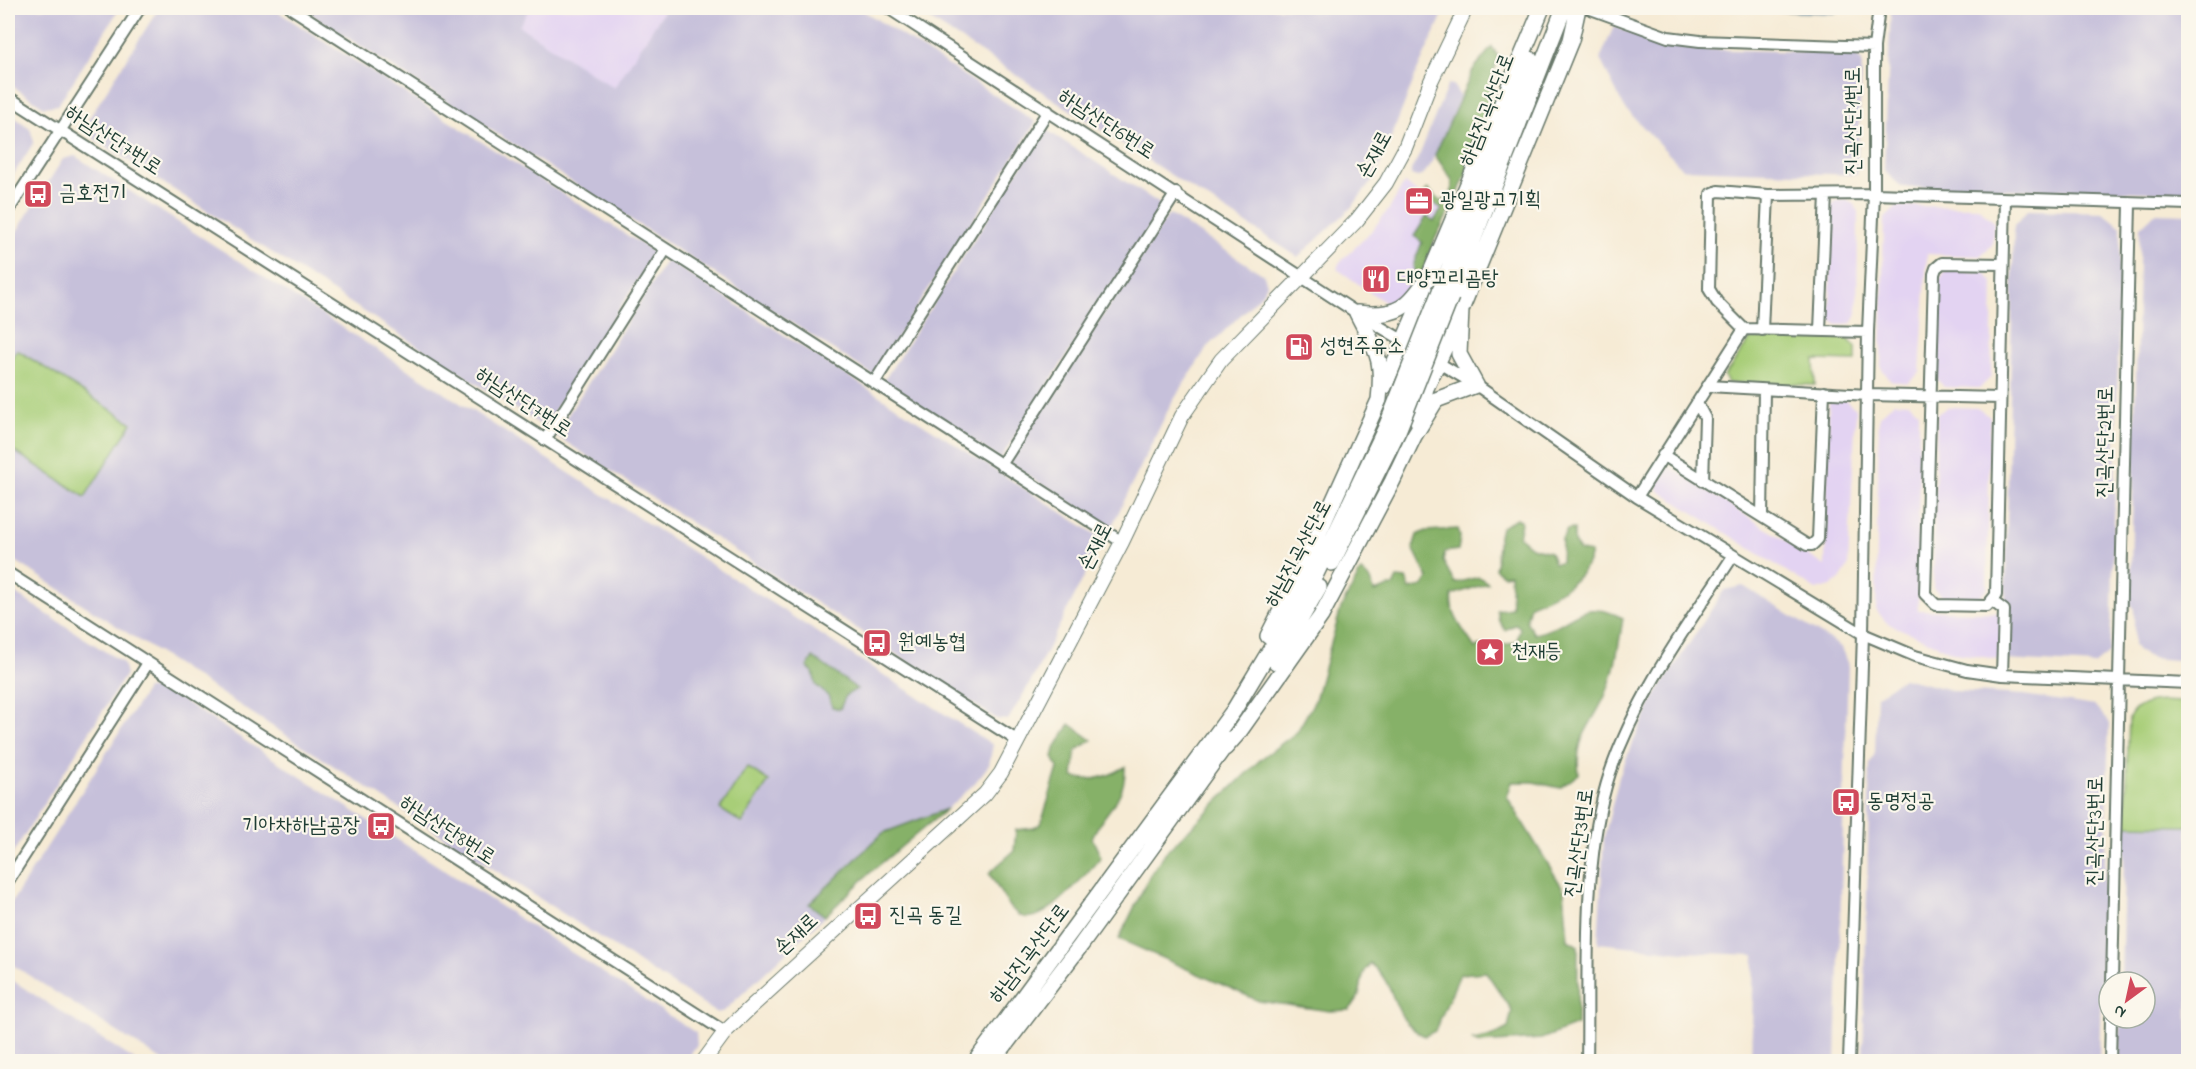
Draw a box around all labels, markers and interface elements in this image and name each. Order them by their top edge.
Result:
street label: 하남진곡산단로 [1453,49,1523,171]
street label: 진곡산단1번로 [1839,67,1869,175]
street label: 하남산단6번로 [1051,82,1161,168]
street label: 하남산단7번로 [59,98,167,184]
street label: 손재로 [1350,126,1400,184]
bus stop icon: 금호전기 [22,178,54,210]
place label: 금호전기 [59,179,127,209]
office icon: 광일광고기획 [1403,185,1435,217]
place label: 광일광고기획 [1440,186,1541,216]
restaurant icon: 대양꼬리곰탕 [1360,263,1392,295]
place label: 대양꼬리곰탕 [1397,264,1498,294]
fuel station icon: 성현주유소 [1283,331,1315,363]
place label: 성현주유소 [1320,332,1405,362]
street label: 하남산단7번로 [469,360,577,446]
street label: 진곡산단2번로 [2090,386,2122,498]
street label: 하남진곡산단로 [1258,495,1340,613]
street label: 손재로 [1071,518,1121,576]
bus stop icon: 원예농협 [861,627,893,659]
place label: 원예농협 [898,628,966,658]
place icon: 천재등 [1474,636,1506,668]
place label: 천재등 [1511,637,1562,667]
street label: 진곡산단3번로 [2080,776,2112,886]
street label: 진곡산단3번로 [1557,786,1603,900]
bus stop icon: 동명정공 [1830,786,1862,818]
place label: 동명정공 [1867,787,1935,817]
street label: 하남산단8번로 [393,789,501,873]
bus stop icon: 기아차하남공장 [365,810,397,842]
place label: 기아차하남공장 [242,811,360,841]
street label: 하남진곡산단로 [982,898,1078,1010]
bus stop icon: 진곡 동길 [852,900,884,932]
place label: 진곡 동길 [889,901,962,931]
street label: 손재로 [768,907,826,963]
north arrow [2097,970,2157,1030]
text: N [2109,998,2131,1024]

